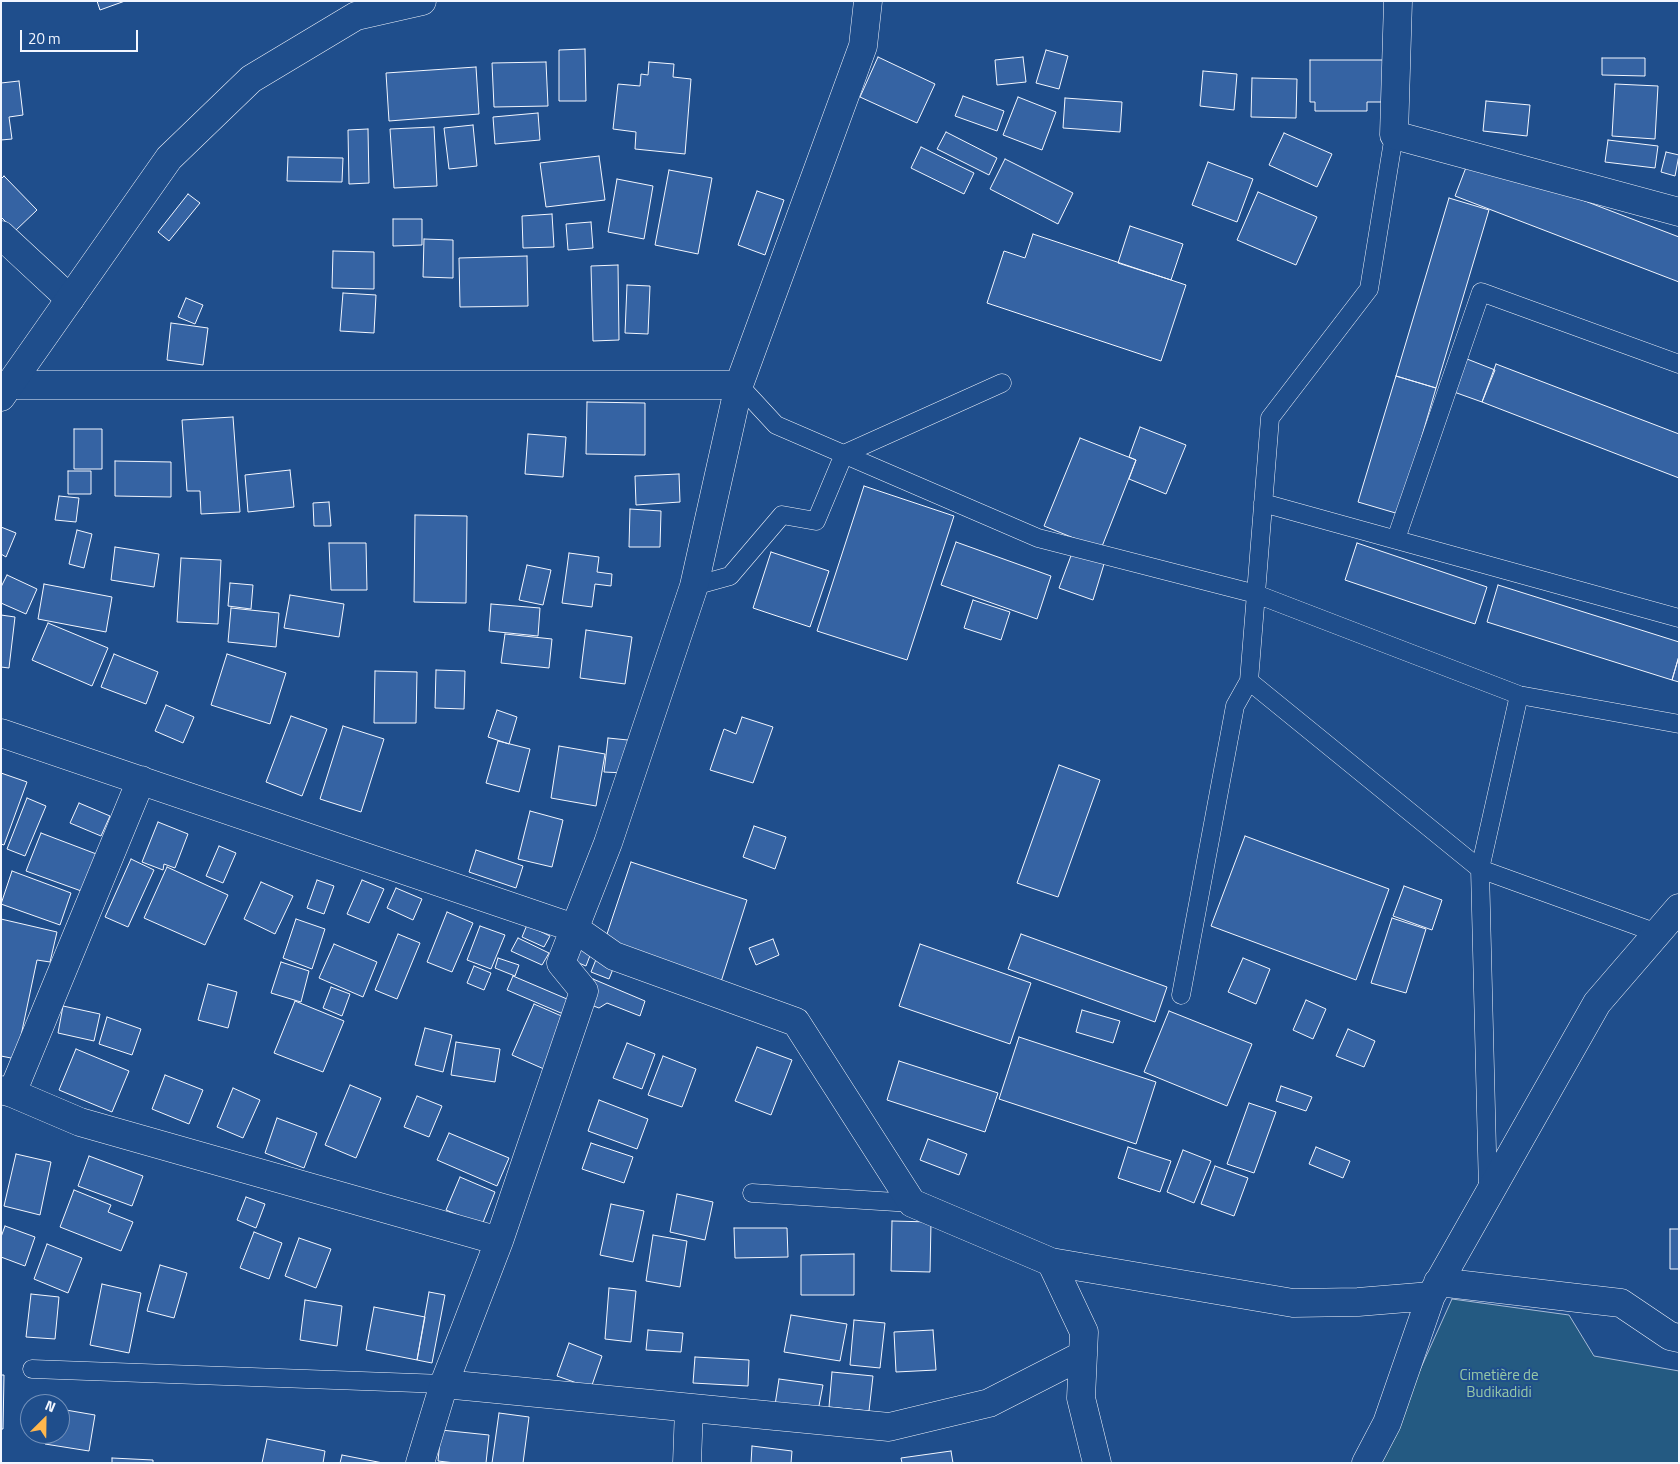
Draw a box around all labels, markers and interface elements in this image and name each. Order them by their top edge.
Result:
scale bar [22,20,140,52]
text: 20 m [28,27,61,50]
park label: Cimetière de Budikadidi [1459,1367,1539,1402]
north arrow [20,1394,70,1444]
text: N [42,1394,59,1417]

